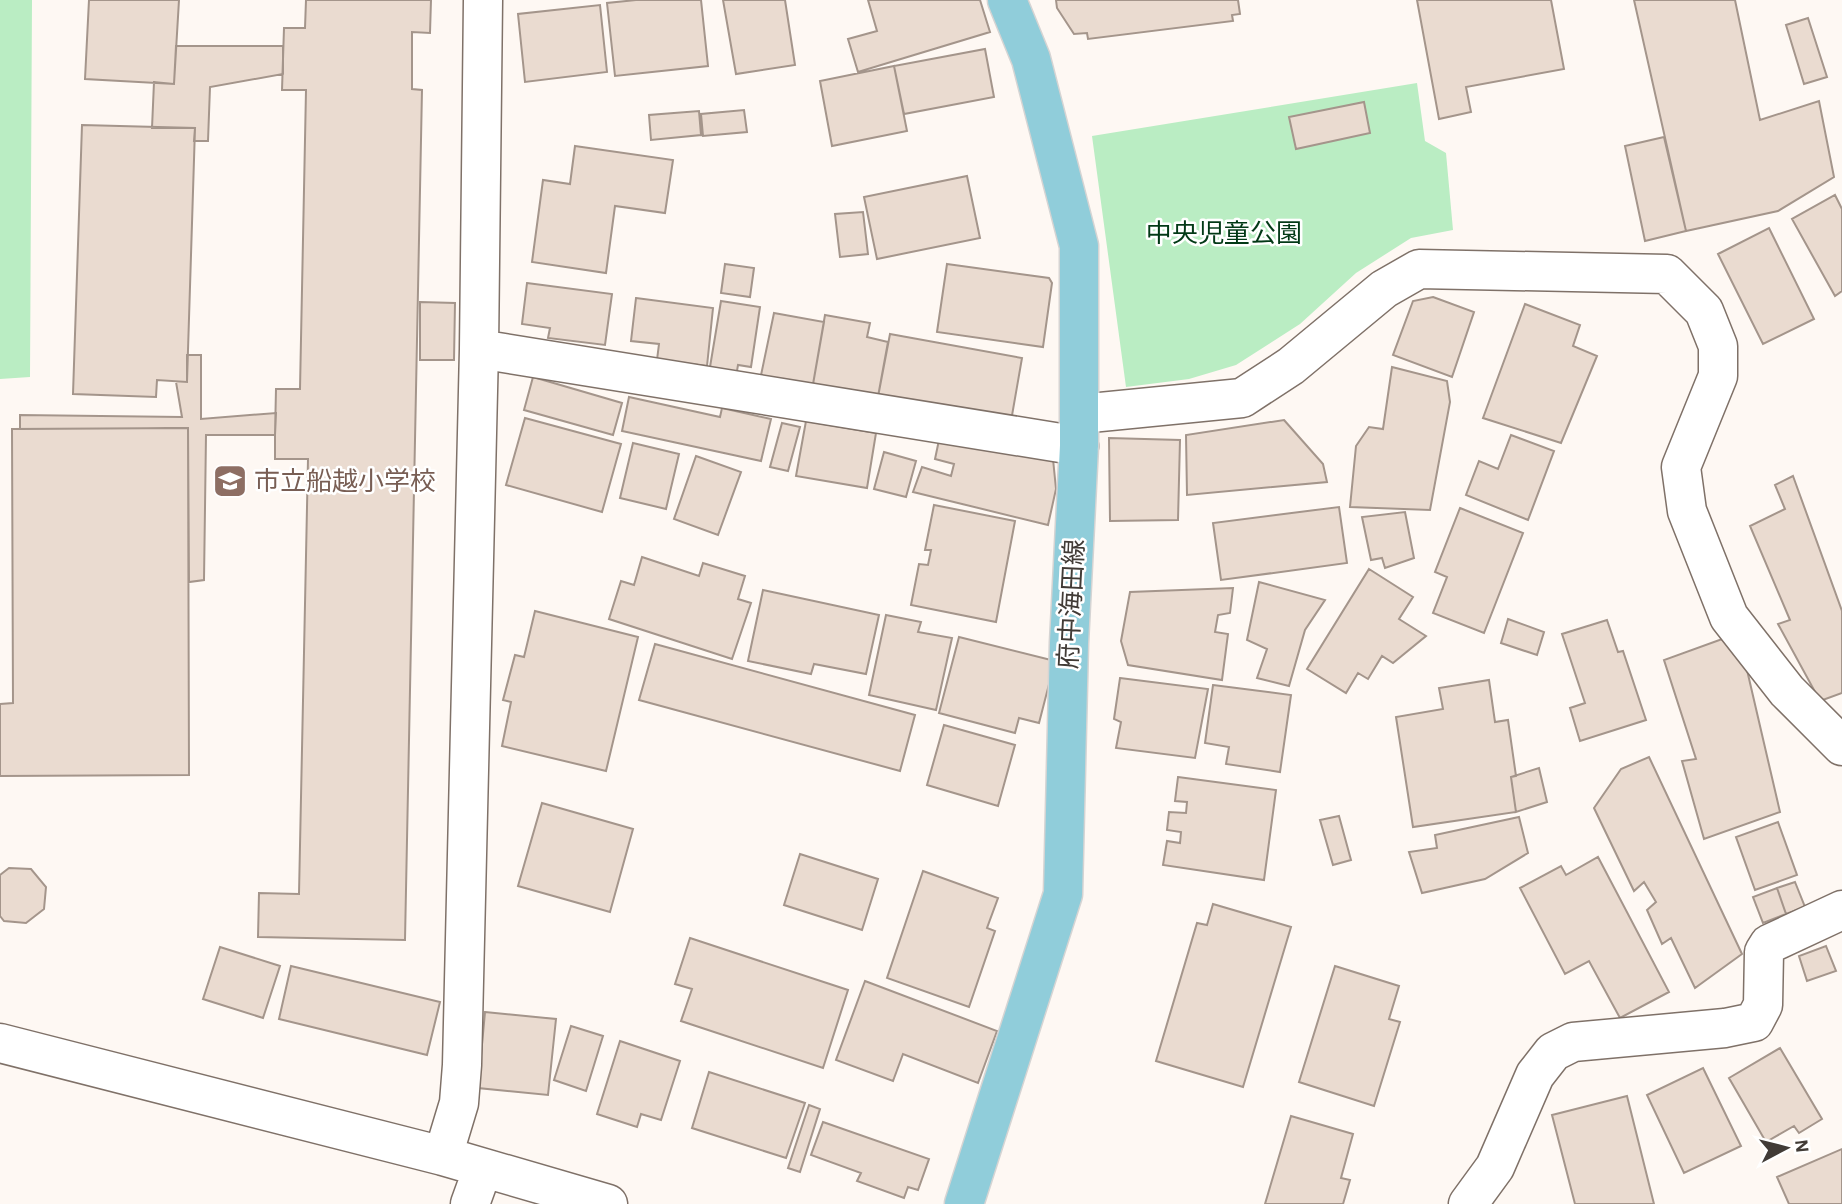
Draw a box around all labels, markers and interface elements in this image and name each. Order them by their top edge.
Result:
park label: 中央児童公園 [1146,220,1302,247]
school or university icon: 市立船越小学校 [211,462,249,500]
place label: 市立船越小学校 [254,467,436,495]
street label: 府中海田線 [1055,538,1088,670]
north arrow [1751,1113,1821,1183]
text: N [1791,1138,1812,1154]

